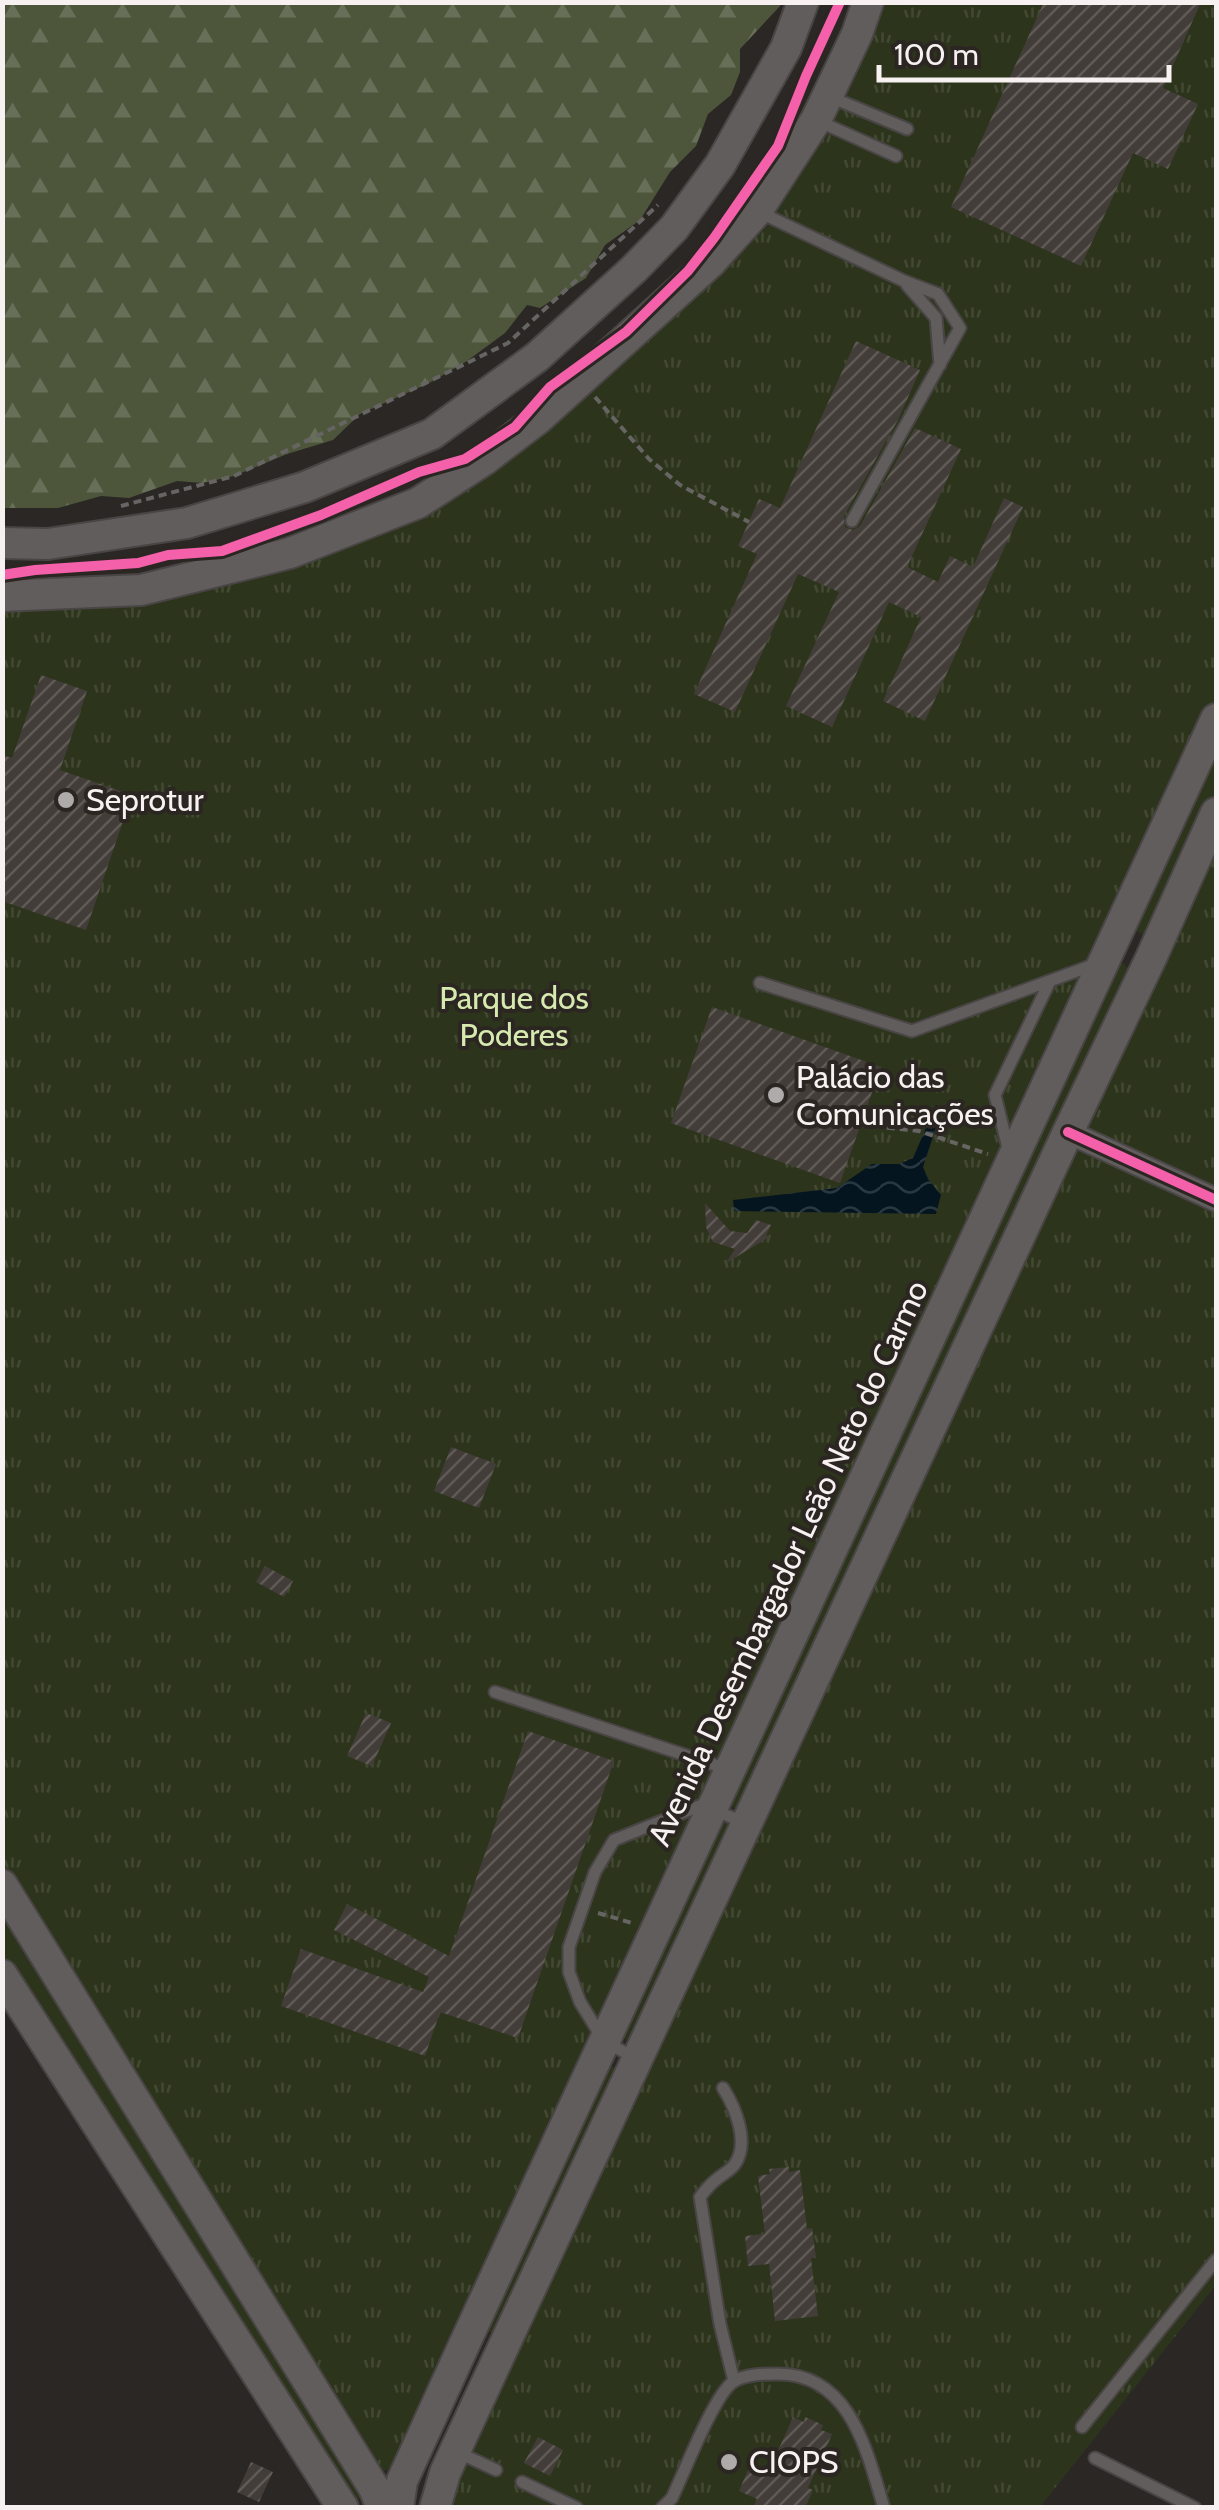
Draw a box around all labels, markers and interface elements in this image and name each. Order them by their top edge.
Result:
scale bar [879,20,1169,82]
text: 100 m [894,36,979,73]
place label: Seprotur [86,780,205,819]
marker: Seprotur [55,789,77,811]
park label: Parque dos Poderes [439,978,589,1054]
place label: Palácio das Comunicações [796,1057,994,1133]
marker: Palácio das Comunicações [765,1084,787,1106]
street label: Avenida Desembargador Leão Neto do Carmo [639,1274,936,1852]
place label: CIOPS [749,2442,839,2481]
marker: CIOPS [718,2451,740,2473]

